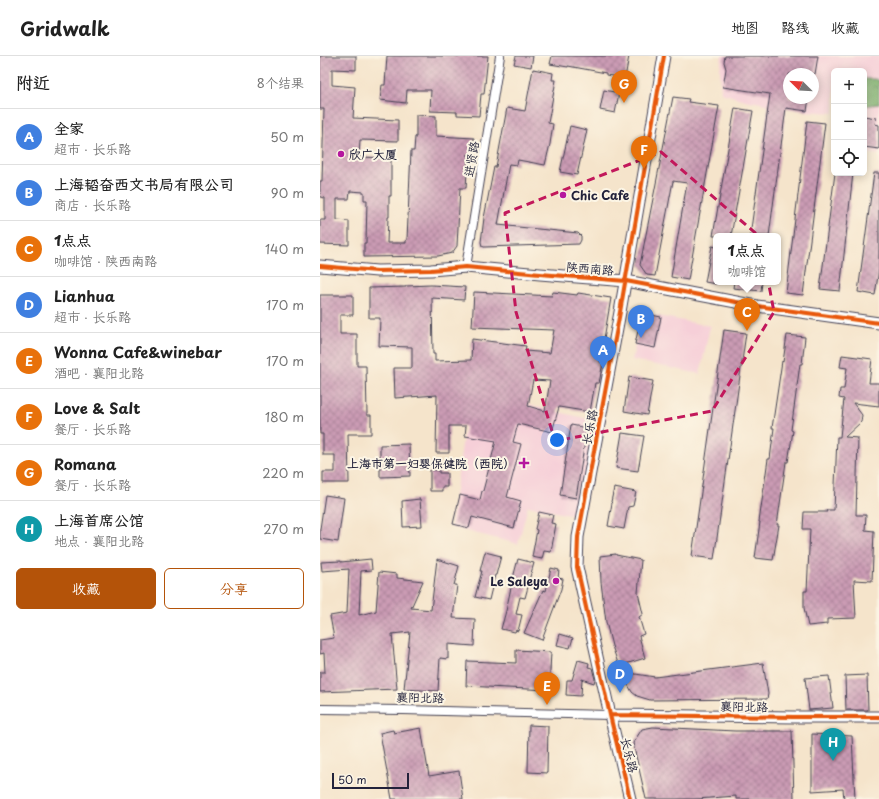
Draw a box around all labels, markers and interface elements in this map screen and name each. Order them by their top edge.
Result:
text: Gridwalk [20,14,110,42]
text: 地图 [731,17,759,38]
text: 路线 [781,17,809,38]
text: 收藏 [831,17,859,38]
north arrow [783,68,819,104]
map controls [831,68,867,176]
button: + [831,68,867,104]
text: 附近 [16,69,50,95]
pin: G [611,70,637,103]
text: 8个结果 [257,73,304,92]
button: − [831,104,867,140]
text: 全家 [54,116,84,139]
text: A [24,127,34,146]
text: 50 m [270,127,304,146]
pin: F [631,136,657,169]
text: 超市 · 长乐路 [54,139,131,158]
street label: 进贤路 [459,140,483,178]
button: locate [831,140,867,176]
place label: 欣广大厦 [349,145,397,163]
marker: 欣广大厦 [336,149,346,159]
text: 上海韬奋西文书局有限公司 [54,172,234,195]
text: B [25,183,33,202]
text: 90 m [271,183,304,202]
place label: Chic Cafe [571,186,630,204]
marker: Chic Cafe [558,190,568,200]
text: 商店 · 长乐路 [54,195,131,214]
text: 1点点 [54,228,91,251]
popup [713,233,781,285]
text: 1点点 [727,238,765,261]
text: C [24,239,34,258]
text: 140 m [265,239,304,258]
text: 咖啡馆 · 陕西南路 [54,251,157,270]
street label: 陕西南路 [565,257,615,279]
text: 咖啡馆 [727,261,767,280]
text: Lianhua [54,284,115,307]
text: D [24,295,34,314]
text: 170 m [266,295,304,314]
pin: C [734,298,760,331]
pin: B [628,305,654,338]
text: 超市 · 长乐路 [54,307,131,326]
pin: A [590,336,616,369]
text: Wonna Cafe&winebar [54,340,222,363]
text: E [25,351,33,370]
text: 170 m [266,351,304,370]
text: 酒吧 · 襄阳北路 [54,363,144,382]
text: Love & Salt [54,396,140,419]
text: F [25,407,33,426]
text: 180 m [265,407,304,426]
street label: 长乐路 [577,408,601,446]
text: 餐厅 · 长乐路 [54,419,131,438]
your location [547,430,567,450]
text: Romana [54,452,116,475]
place label: 上海市第一妇婴保健院（西院） [347,454,515,472]
marker: 上海市第一妇婴保健院（西院） [518,457,530,469]
text: G [24,463,34,482]
text: 220 m [262,463,304,482]
text: 餐厅 · 长乐路 [54,475,131,494]
text: 上海首席公馆 [54,508,144,531]
text: H [24,519,34,538]
text: 270 m [263,519,304,538]
text: 地点 · 襄阳北路 [54,531,144,550]
button: 收藏 [16,568,156,609]
button: 分享 [164,568,304,609]
place label: Le Saleya [490,572,548,590]
marker: Le Saleya [551,576,561,586]
pin: D [607,660,633,693]
pin: E [534,672,560,705]
street label: 襄阳北路 [396,688,444,706]
street label: 襄阳北路 [720,697,768,715]
pin: H [820,728,846,761]
street label: 长乐路 [617,735,643,775]
scale bar [332,771,409,790]
text: 50 m [338,771,367,788]

